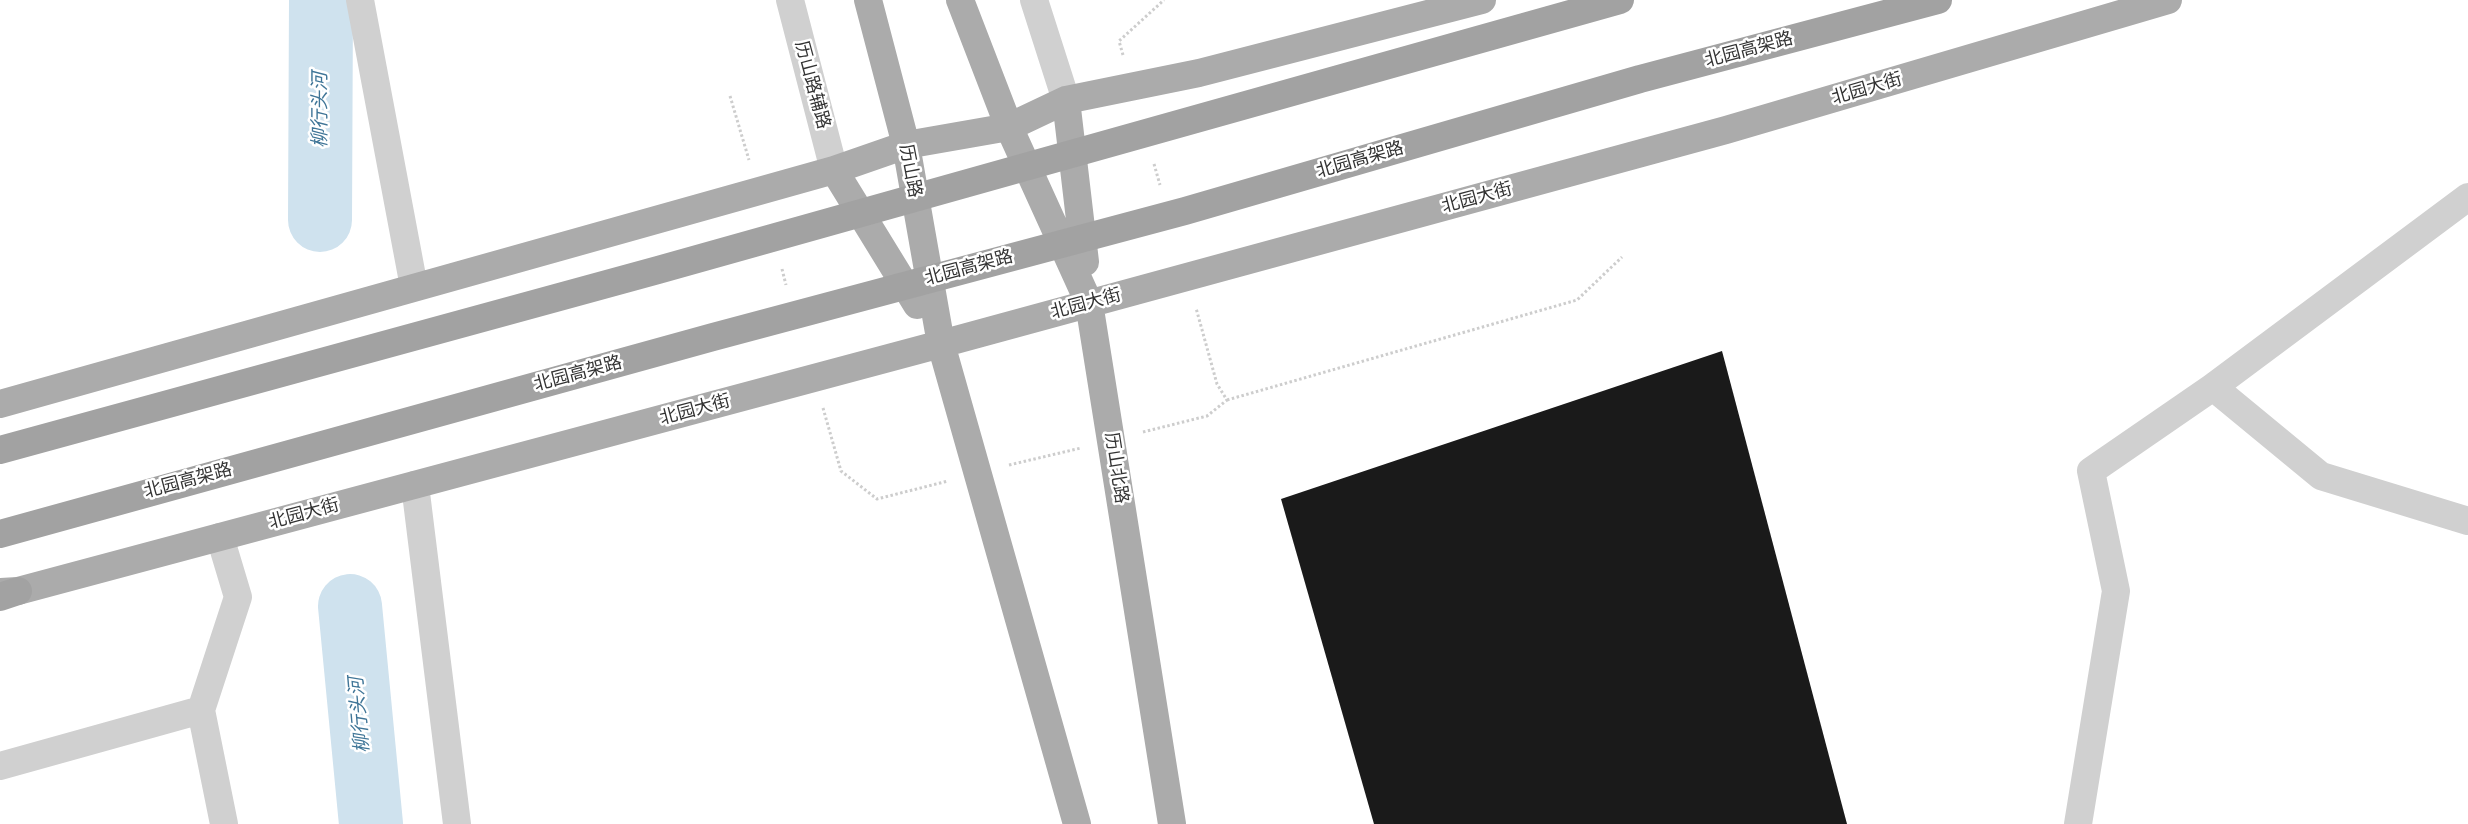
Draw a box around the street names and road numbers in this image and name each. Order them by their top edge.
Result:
street label: 北园高架路 [1703,28,1795,72]
street label: 历山路辅路 [790,39,834,131]
street label: 北园大街 [1829,69,1905,109]
street label: 北园高架路 [1314,137,1406,183]
street label: 历山路 [894,142,926,200]
street label: 北园大街 [1439,178,1515,218]
street label: 北园高架路 [923,246,1015,290]
street label: 北园大街 [1048,284,1124,324]
street label: 北园高架路 [532,352,624,396]
street label: 北园大街 [657,390,733,430]
street label: 历山北路 [1100,431,1132,505]
street label: 北园高架路 [142,459,234,503]
street label: 北园大街 [266,494,342,534]

